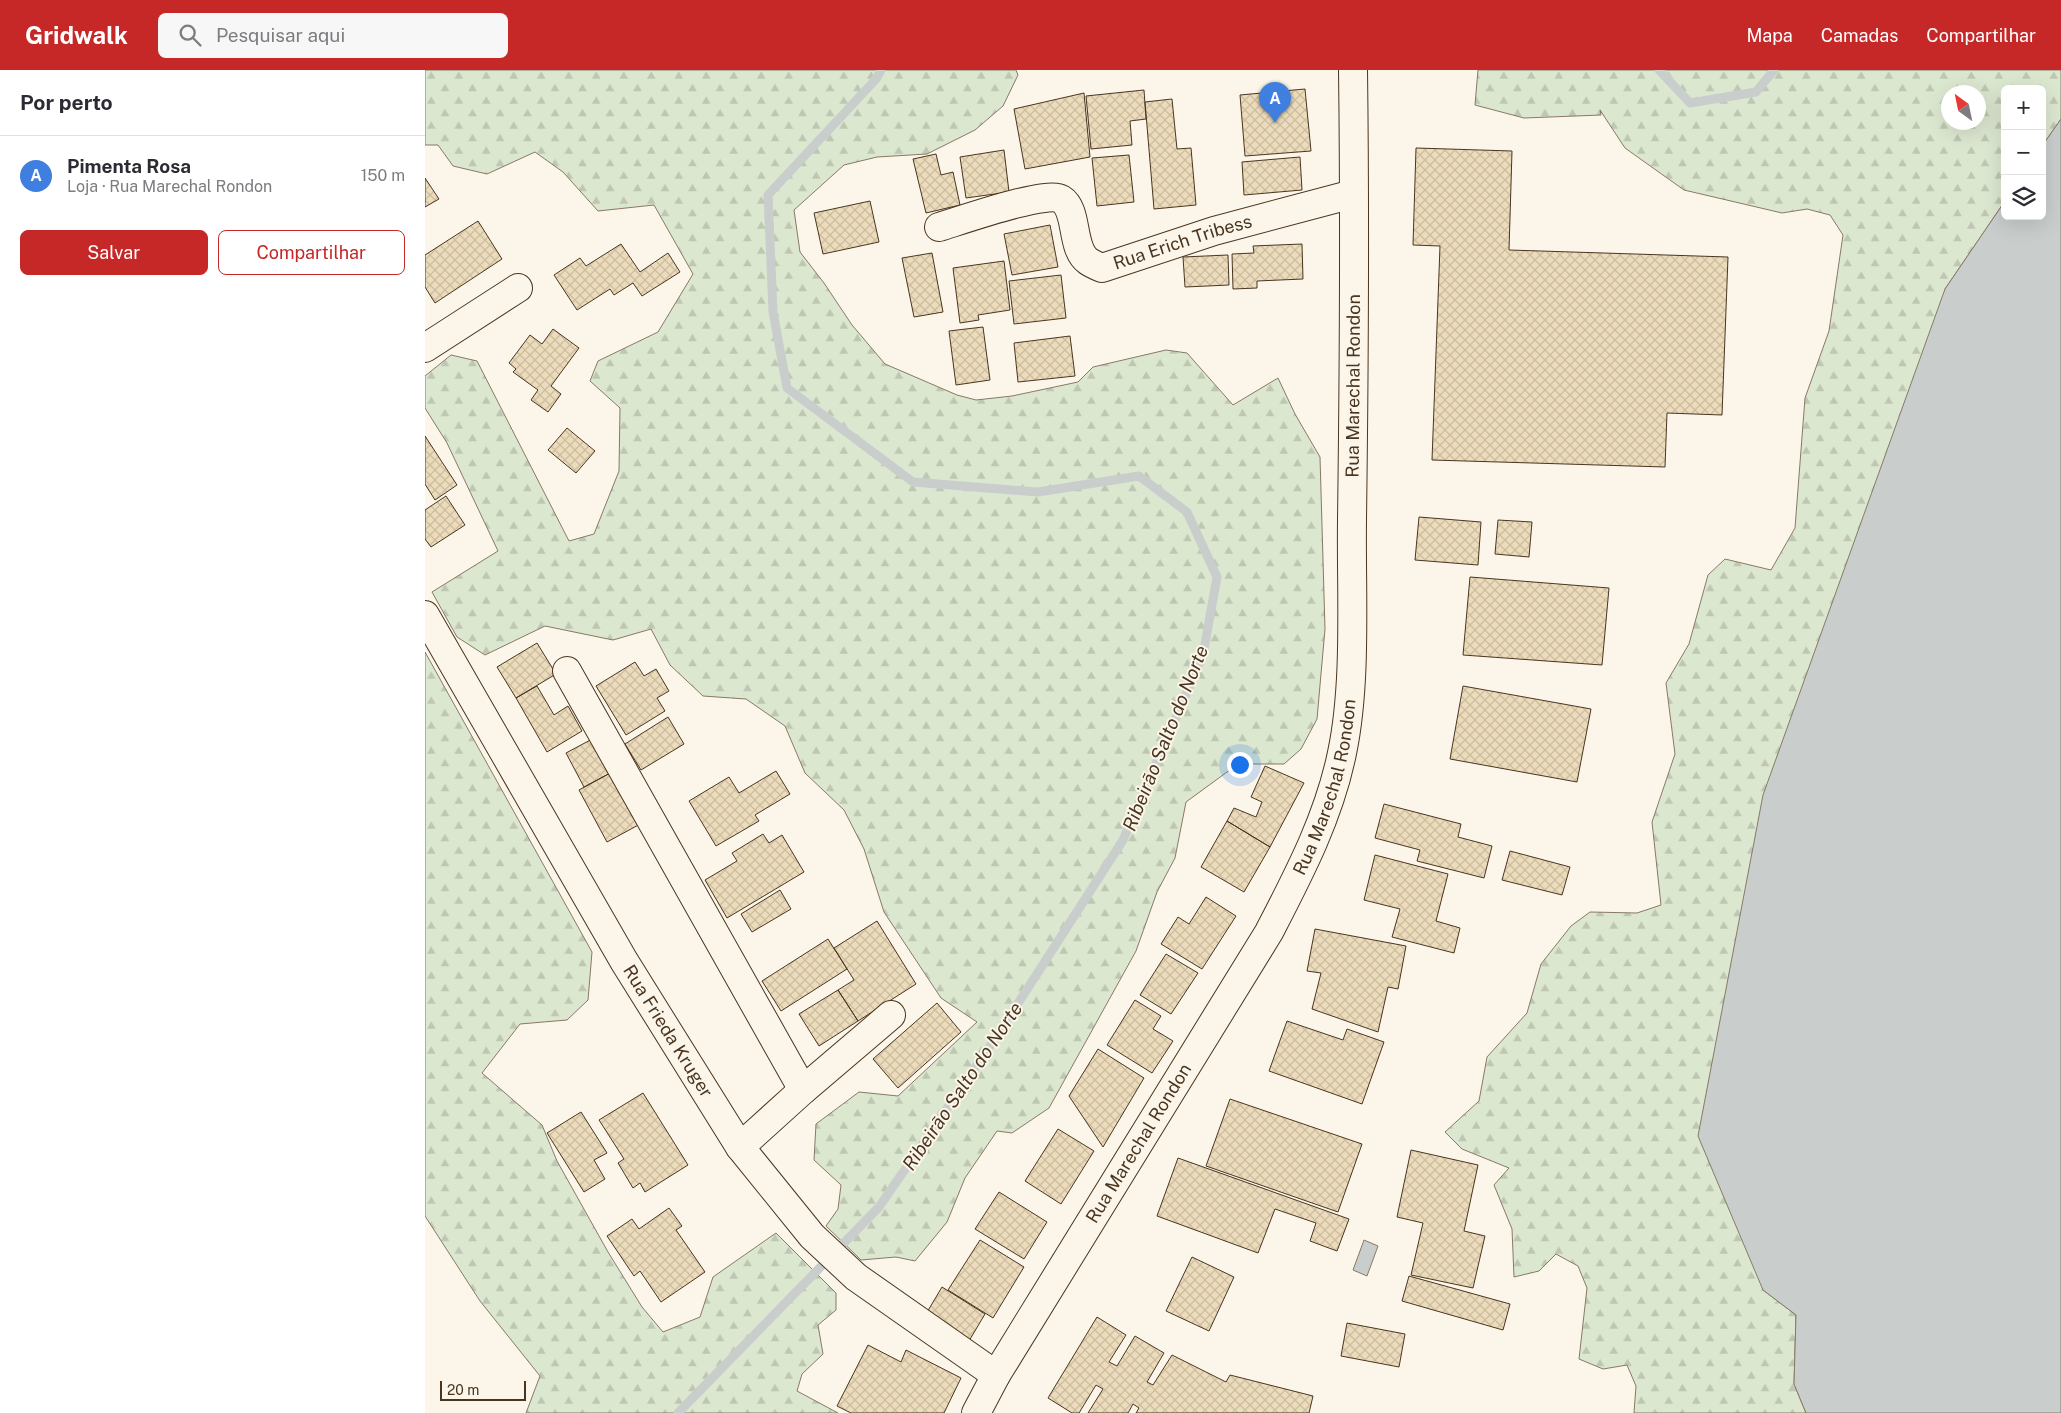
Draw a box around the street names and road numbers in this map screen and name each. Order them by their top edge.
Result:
street label: Rua Erich Tribess [1110,210,1254,274]
street label: Rua Marechal Rondon [1342,294,1364,478]
street label: Rua Marechal Rondon [1288,698,1360,878]
street label: Rua Frieda Kruger [619,961,717,1101]
street label: Rua Marechal Rondon [1081,1060,1195,1227]

